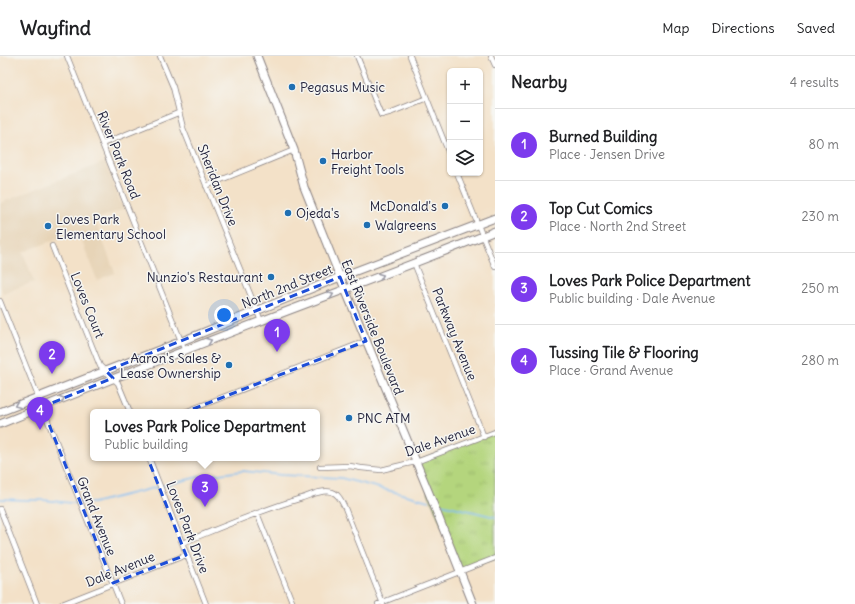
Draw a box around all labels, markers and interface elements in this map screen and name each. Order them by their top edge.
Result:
text: Wayfind [20,16,91,40]
text: Map [662,19,689,37]
text: Directions [711,19,775,37]
text: Saved [797,19,835,37]
map controls [447,68,483,176]
button: + [447,68,483,104]
text: Nearby [511,71,567,93]
text: 4 results [790,74,839,91]
place label: Pegasus Music [300,79,385,96]
marker: Pegasus Music [287,82,297,92]
button: − [447,104,483,140]
street label: River Park Road [93,109,144,202]
text: Burned Building [549,127,657,146]
text: 1 [521,136,527,153]
text: 80 m [808,136,839,153]
button: layers [447,140,483,176]
street label: Sheridan Drive [193,142,242,228]
place label: Harbor Freight Tools [331,146,404,178]
text: Place · Jensen Drive [549,146,665,163]
marker: Harbor Freight Tools [318,156,328,166]
place label: McDonald's [370,198,437,215]
text: Top Cut Comics [549,199,653,218]
marker: McDonald's [440,201,450,211]
place label: Ojeda's [296,205,340,222]
marker: Ojeda's [283,208,293,218]
text: 2 [520,208,528,225]
text: 230 m [801,208,839,225]
place label: Loves Park Elementary School [56,211,166,243]
place label: Walgreens [375,217,436,234]
text: Place · North 2nd Street [549,218,686,235]
marker: Walgreens [362,220,372,230]
marker: Loves Park Elementary School [43,221,53,231]
street label: East Riverside Boulevard [338,257,408,398]
street label: North 2nd Street [239,260,336,312]
place label: Nunzio's Restaurant [147,269,264,286]
street label: Loves Court [67,270,109,341]
text: Loves Park Police Department [549,271,750,290]
marker: Nunzio's Restaurant [266,272,276,282]
one-way arrow [377,272,384,280]
text: 3 [520,280,528,297]
text: 250 m [801,280,839,297]
street label: Parkway Avenue [428,285,481,383]
text: Public building · Dale Avenue [549,290,715,307]
one-way arrow [327,291,334,300]
your location [214,305,234,325]
pin: 1 [264,319,290,352]
one-way arrow [206,338,213,346]
pin: 2 [39,341,65,374]
text: Tussing Tile & Flooring [549,343,699,362]
place label: Aaron's Sales & Lease Ownership [120,350,221,382]
text: 4 [520,352,528,369]
text: 280 m [801,352,839,369]
marker: Aaron's Sales & Lease Ownership [224,360,234,370]
text: Place · Grand Avenue [549,362,673,379]
one-way arrow [58,396,66,404]
pin: 4 [27,397,53,430]
one-way arrow [13,401,20,409]
popup [90,409,320,461]
place label: PNC ATM [357,410,411,427]
marker: PNC ATM [344,413,354,423]
text: Loves Park Police Department [104,417,306,436]
street label: Dale Avenue [403,421,478,460]
text: Public building [104,436,188,453]
street label: Grand Avenue [73,474,120,558]
pin: 3 [192,474,218,507]
street label: Loves Park Drive [162,479,213,576]
street label: Dale Avenue [83,548,157,591]

